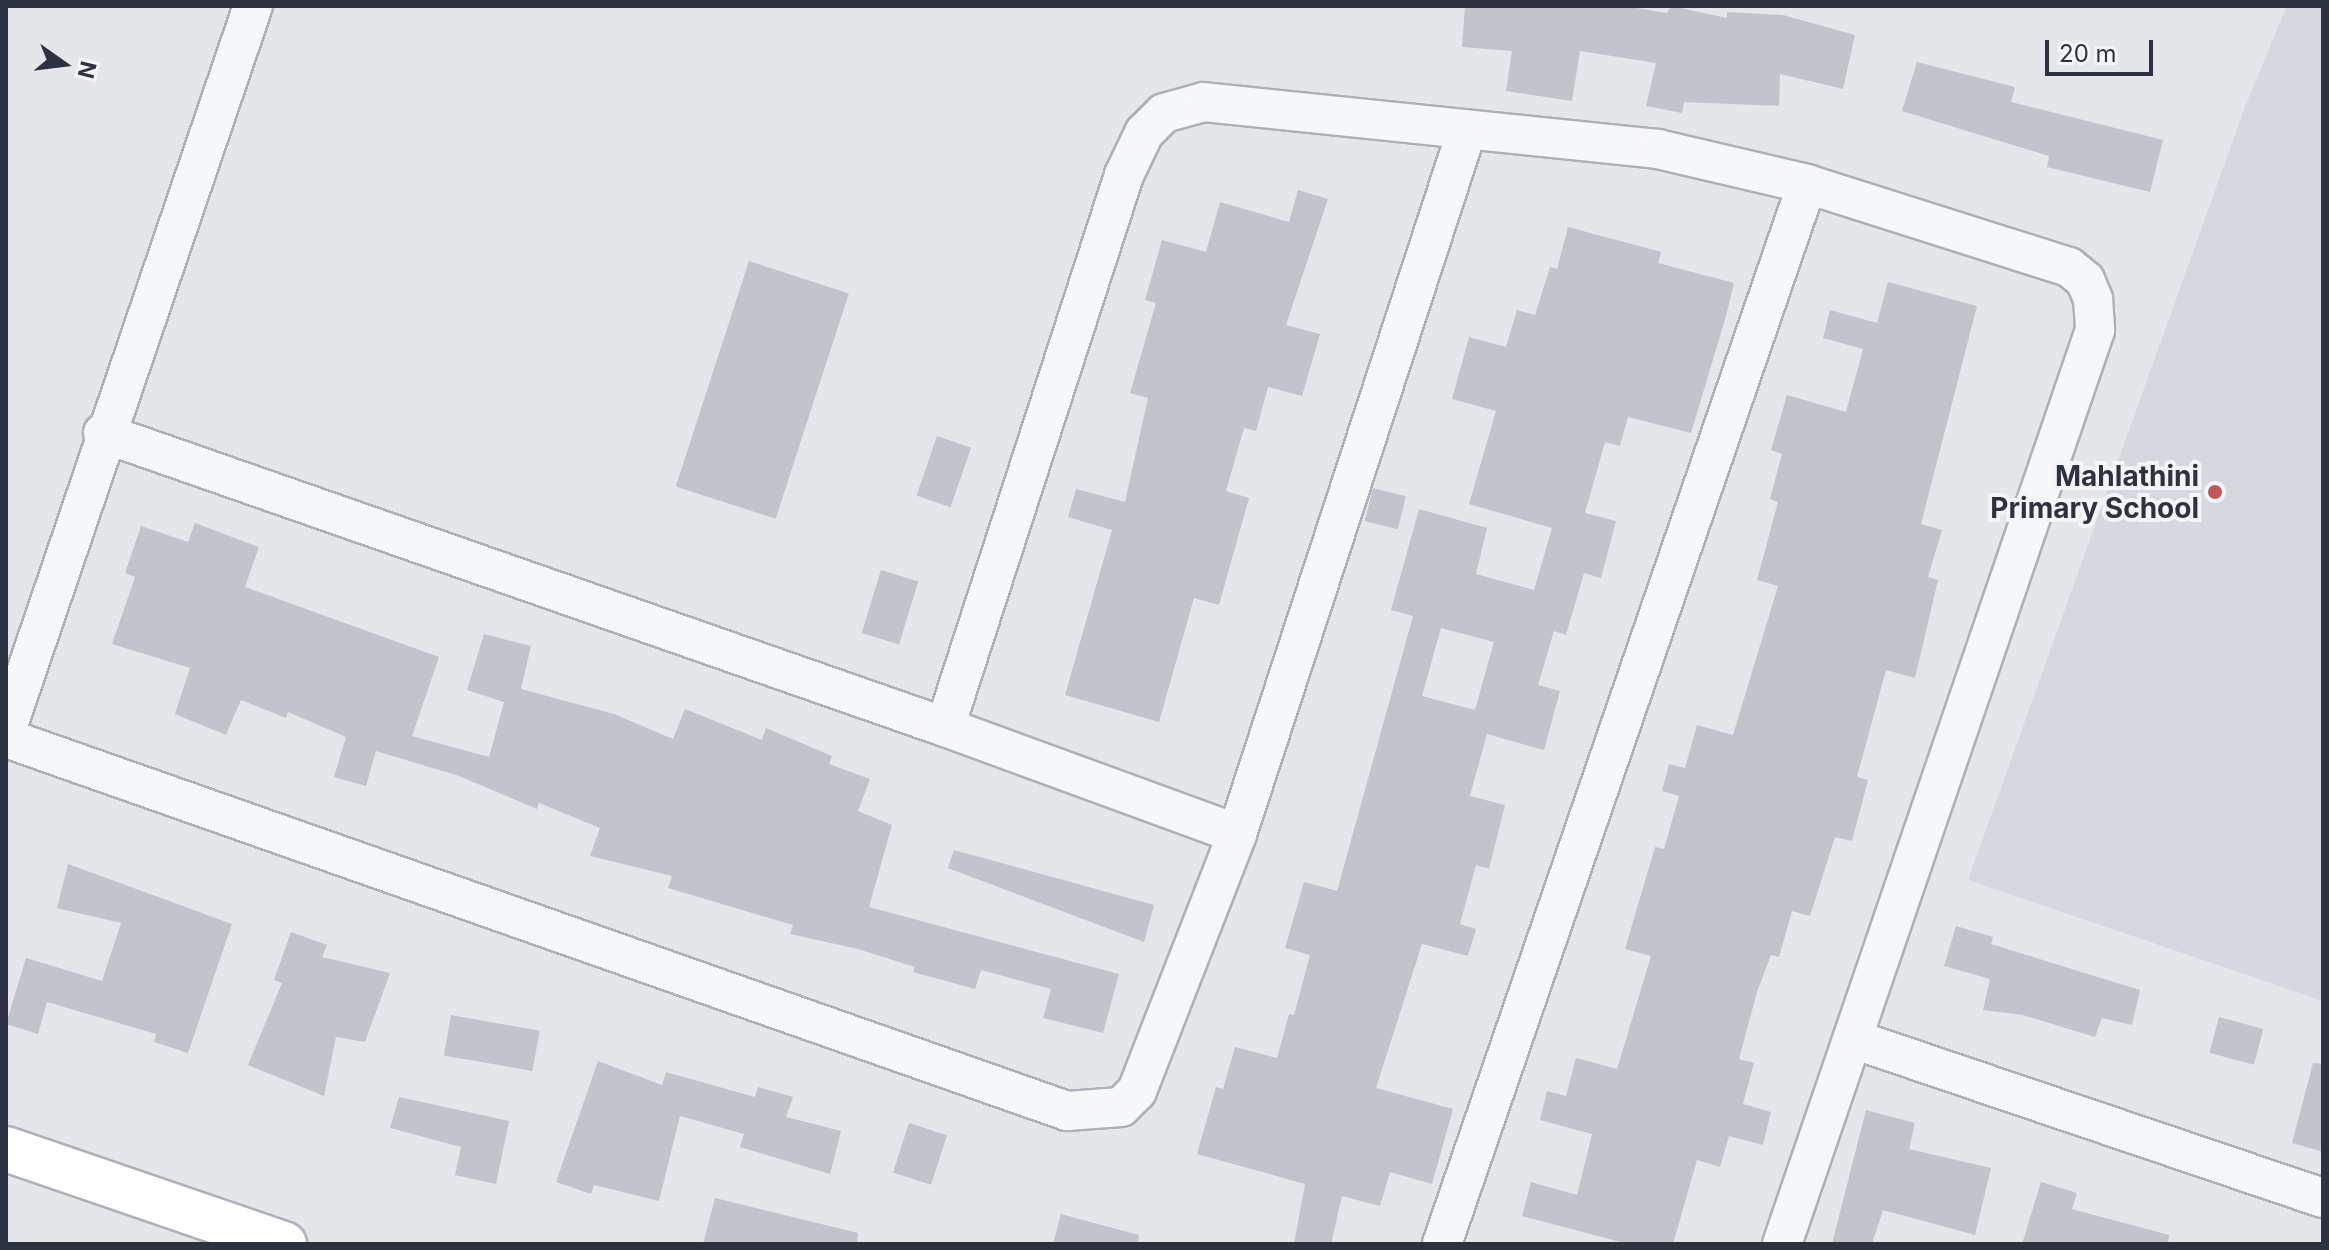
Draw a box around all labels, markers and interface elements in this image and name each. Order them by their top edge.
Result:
north arrow [24,24,104,104]
scale bar [2049,24,2157,74]
text: 20 m [2059,39,2117,68]
text: N [73,59,102,81]
place label: Mahlathini Primary School [1990,459,2199,525]
marker: Mahlathini Primary School [2206,483,2224,501]

